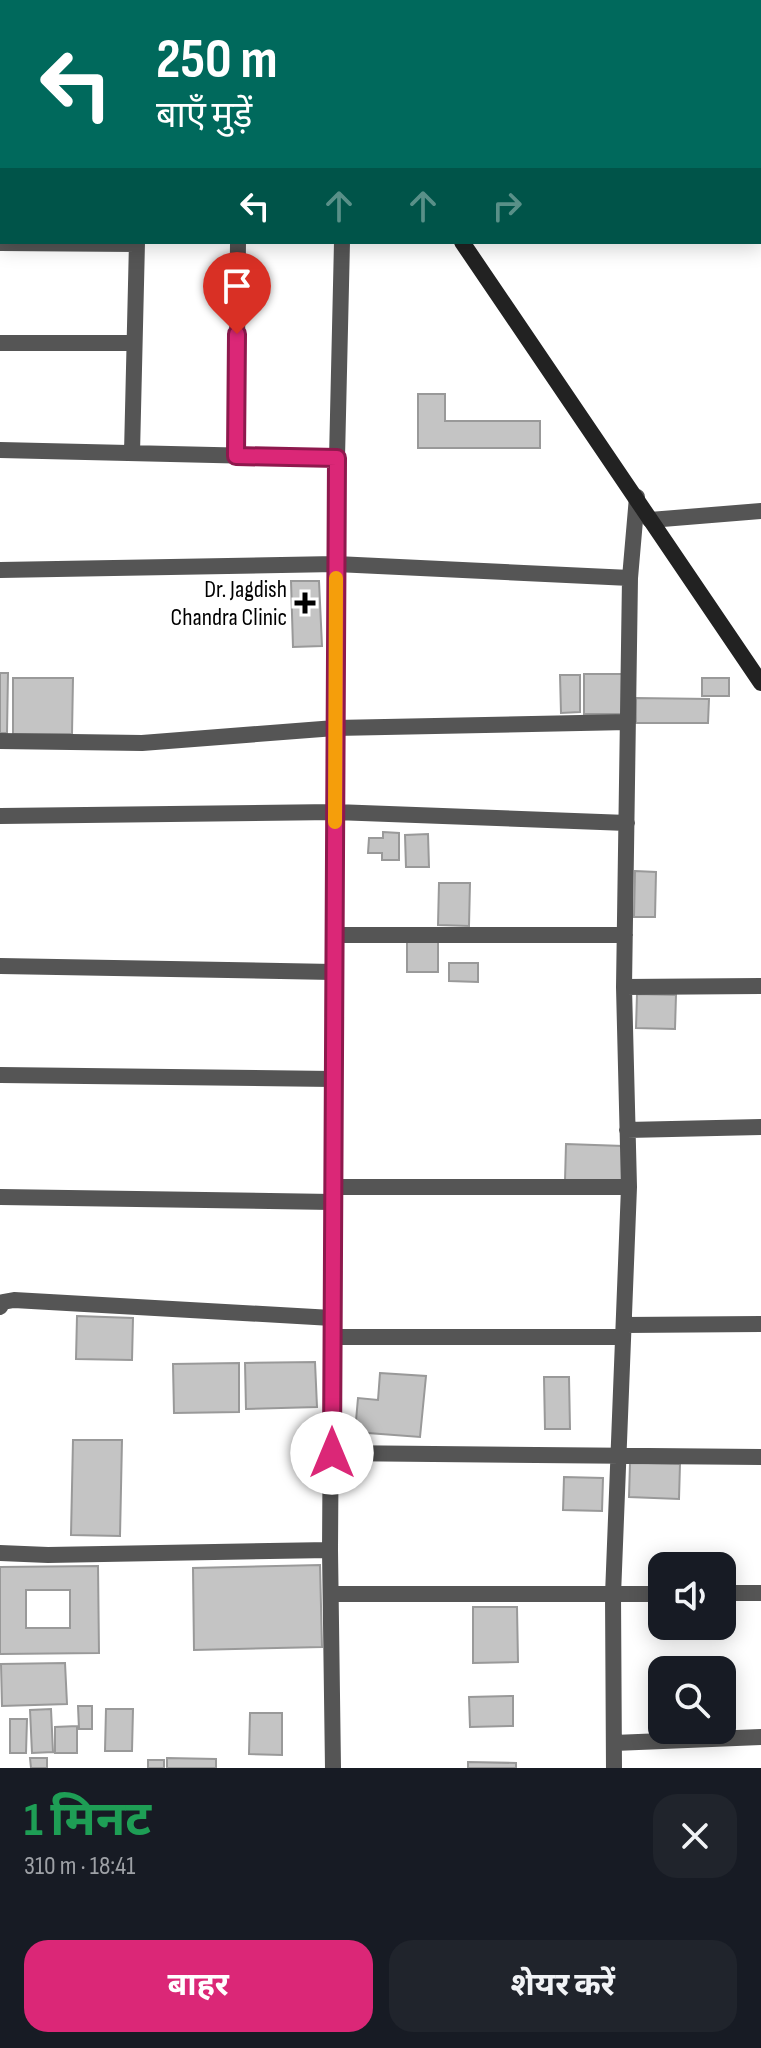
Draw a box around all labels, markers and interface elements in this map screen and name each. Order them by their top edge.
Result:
text: 250 m [156,27,278,94]
icon: left [24,32,128,136]
text: बाएँ मुड़ें [156,95,252,138]
icon: left [233,184,277,228]
icon: ahead [317,184,361,228]
icon: ahead [401,184,445,228]
icon: right [485,184,529,228]
pin [203,252,271,334]
icon: arrive [215,264,259,308]
place label: Dr. Jagdish Chandra Clinic [171,575,287,632]
marker: Dr. Jagdish Chandra Clinic [294,592,316,614]
position arrow [290,1411,374,1495]
map controls [648,1552,736,1744]
button: sound [648,1552,736,1640]
button: search [648,1656,736,1744]
text: 1 मिनट [24,1792,151,1849]
button: close [653,1794,737,1878]
text: 310 m · 18:41 [24,1851,135,1882]
button: बाहर [24,1940,373,2032]
button: शेयर करें [389,1940,737,2032]

